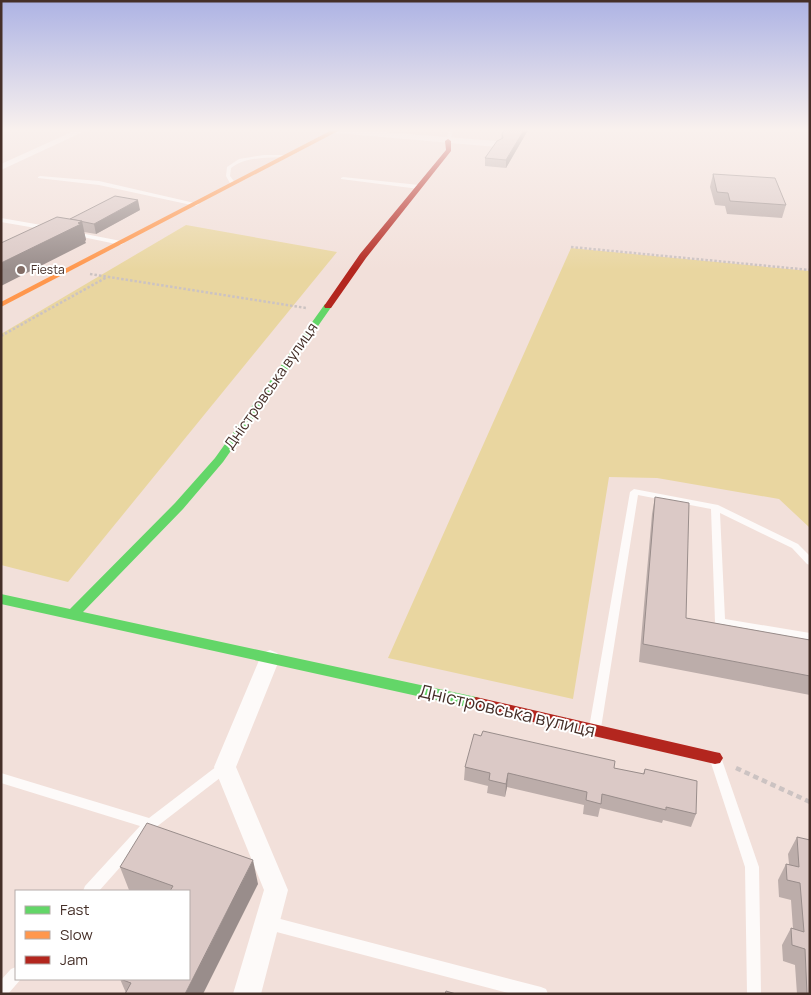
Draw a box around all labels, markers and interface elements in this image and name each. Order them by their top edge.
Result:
place label: Fiesta [31,261,65,278]
marker: Fiesta [15,264,27,276]
street label: Дністровська вулиця [219,318,322,453]
street label: Дністровська вулиця [417,678,598,742]
legend [15,890,190,980]
text: Fast [60,899,89,920]
text: Slow [60,924,93,945]
text: Jam [60,949,88,970]

